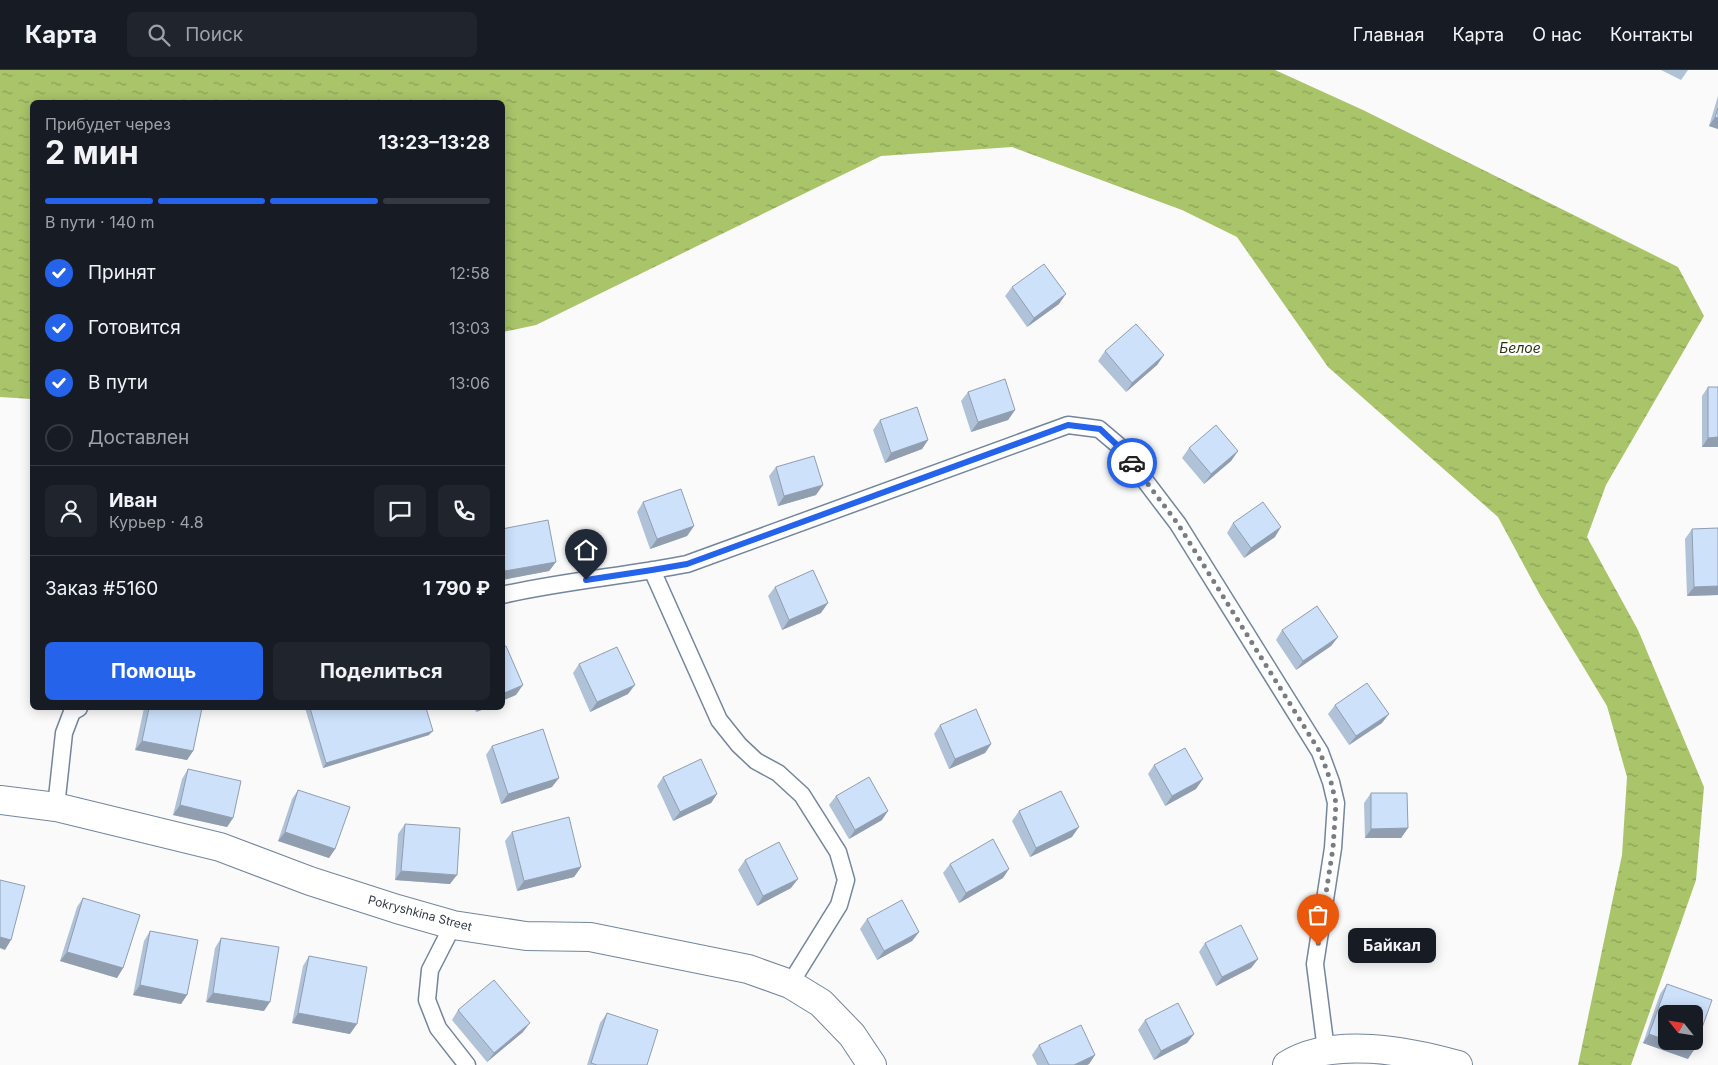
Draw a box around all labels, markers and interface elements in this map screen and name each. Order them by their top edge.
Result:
search box [127,12,477,57]
text: Карта [25,20,97,49]
icon: search [145,21,173,49]
text: Поиск [185,23,243,46]
text: Главная [1353,24,1424,45]
text: Карта [1452,24,1504,45]
text: О нас [1532,24,1582,45]
text: Контакты [1610,24,1693,45]
text: Прибудет через [45,114,171,134]
text: 13:23–13:28 [378,131,490,154]
text: 2 мин [45,133,139,172]
text: В пути · 140 m [45,212,155,232]
icon: check [45,259,73,287]
text: Принят [88,261,156,284]
text: 12:58 [450,263,490,283]
icon: check [45,314,73,342]
text: Готовится [88,316,181,339]
text: 13:03 [449,318,490,338]
water label: Белое [1499,339,1541,356]
icon: check [45,369,73,397]
text: В пути [88,371,148,394]
text: 13:06 [449,373,490,393]
text: Доставлен [88,426,189,449]
courier [1107,438,1157,488]
icon: car [1118,449,1146,477]
button: person [45,485,97,537]
button: chat [374,485,426,537]
button: phone [438,485,490,537]
text: Иван [109,489,157,512]
text: Курьер · 4.8 [109,512,204,532]
pin [565,529,607,580]
icon: home [572,536,600,564]
text: Заказ #5160 [45,577,158,600]
text: 1 790 ₽ [423,577,490,600]
button: Помощь [45,642,263,700]
button: Поделиться [273,642,490,700]
street label: Pokryshkina Street [366,892,474,934]
pin [1297,894,1339,945]
icon: bag [1304,901,1332,929]
callout: Байкал [1348,928,1436,962]
text: Байкал [1363,935,1421,955]
north arrow [1658,1005,1702,1050]
map controls [1658,1005,1703,1050]

